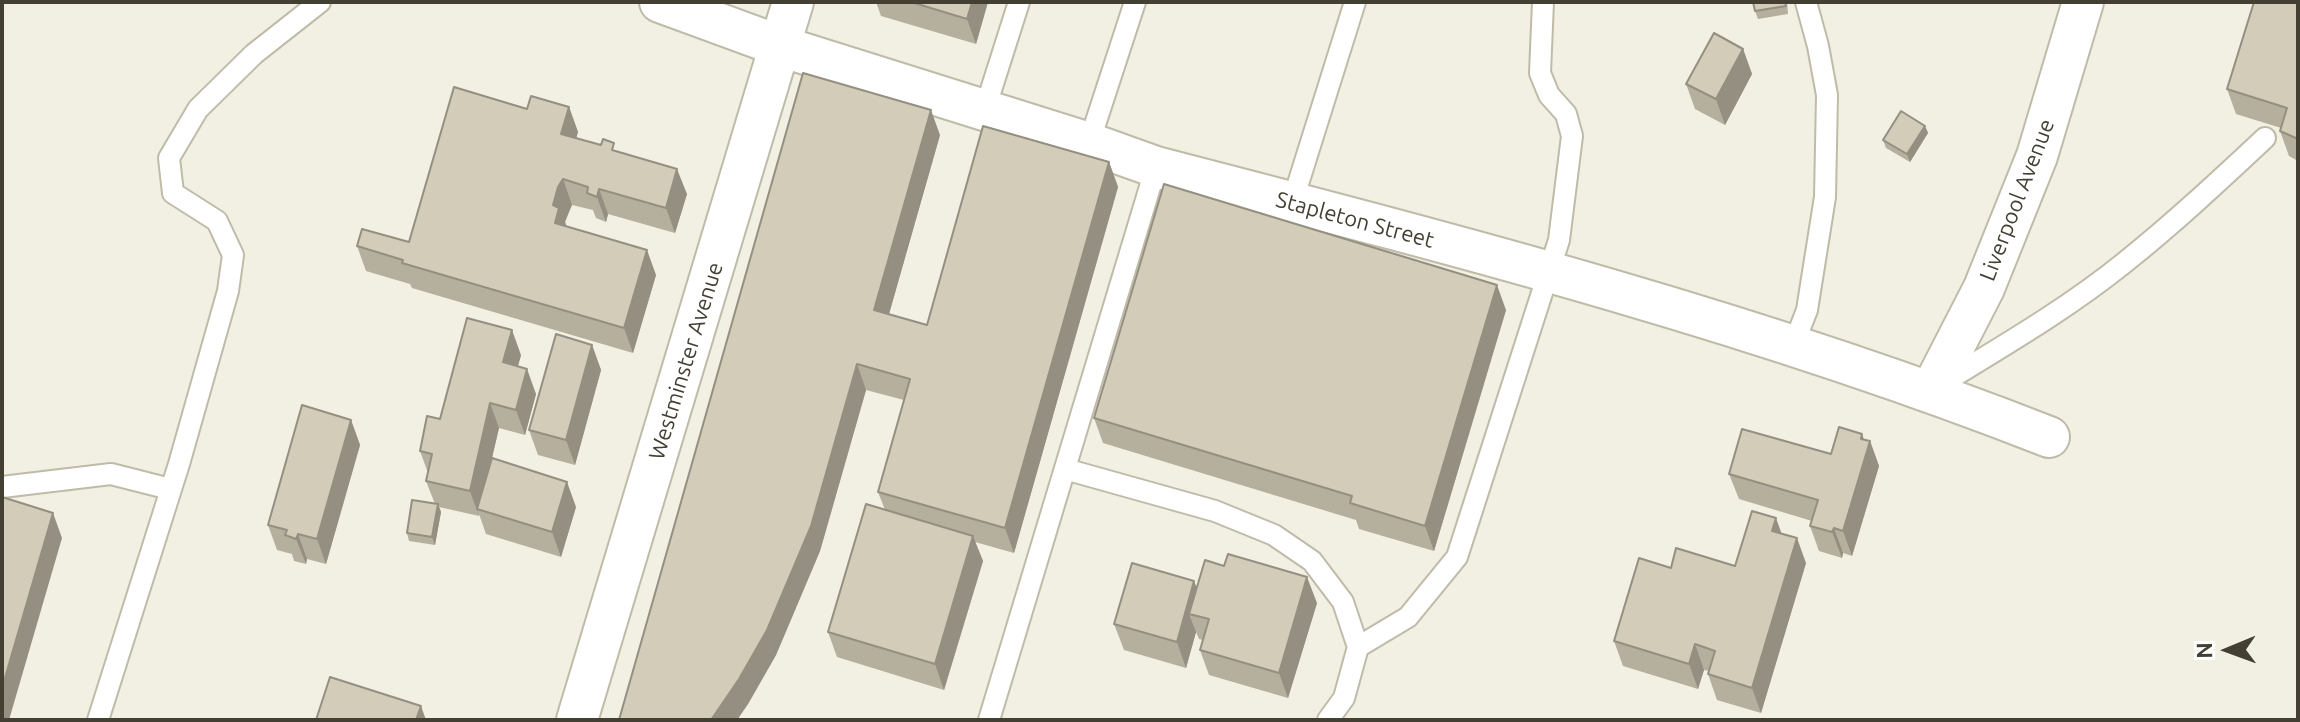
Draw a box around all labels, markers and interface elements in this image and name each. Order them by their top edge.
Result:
street label: Liverpool Avenue [1974,115,2060,285]
street label: Stapleton Street [1273,186,1437,254]
street label: Westminster Avenue [643,259,729,463]
north arrow [2188,610,2268,690]
text: N [2191,642,2216,659]

